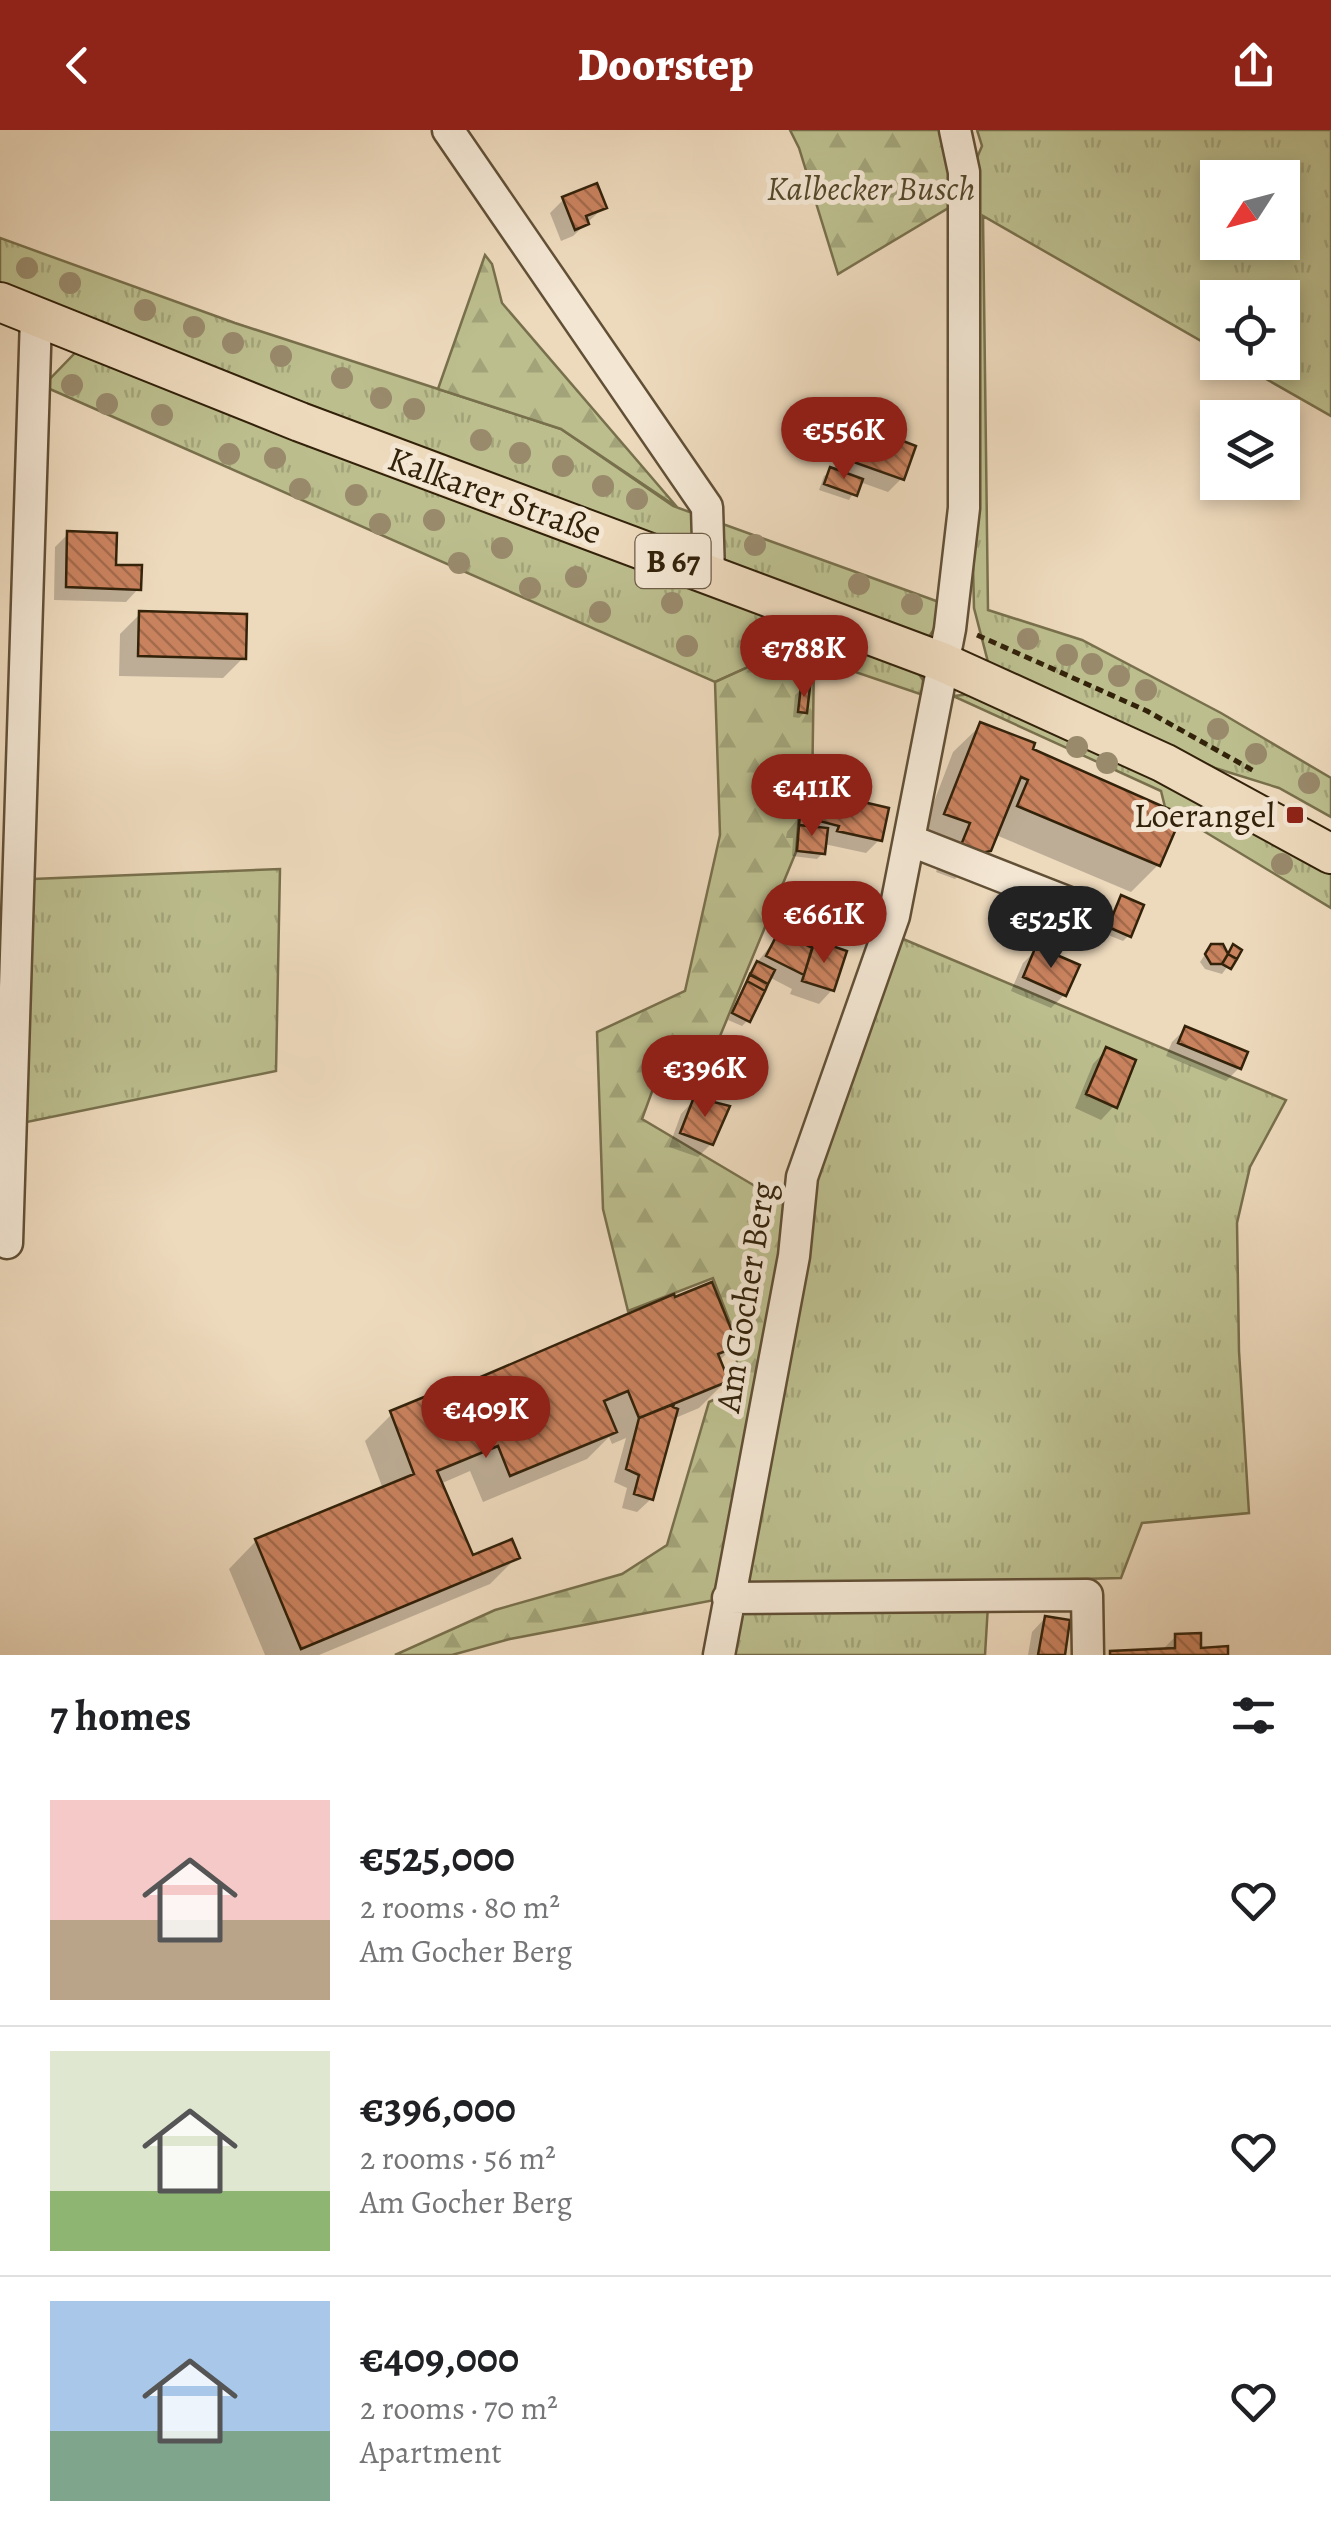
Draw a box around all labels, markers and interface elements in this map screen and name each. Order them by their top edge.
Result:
text: Doorstep [577,34,754,96]
icon: back [50,38,105,93]
icon: share [1226,38,1281,93]
north arrow [1200,160,1300,260]
map controls [1200,160,1300,500]
park label: Kalbecker Busch [767,164,975,212]
button: locate [1200,280,1300,380]
pin: €556K [774,397,914,482]
button: layers [1200,400,1300,500]
text: €556K [803,407,885,451]
street label: Kalkarer Straße [381,434,609,556]
road number: B 67 [636,534,710,588]
pin: €788K [734,615,874,700]
text: €788K [762,625,846,669]
pin: €411K [742,754,882,839]
text: €411K [773,764,851,808]
place label: Loerangel [1134,791,1275,839]
marker: Loerangel [1284,804,1306,826]
pin: €661K [754,881,894,966]
pin: €525K [981,886,1121,971]
text: €661K [784,891,864,935]
text: €525K [1010,896,1092,940]
pin: €396K [635,1035,775,1120]
text: €396K [664,1045,746,1089]
street label: Am Gocher Berg [703,1178,787,1417]
pin: €409K [416,1376,556,1461]
text: €409K [443,1386,529,1430]
text: 7 homes [50,1687,191,1744]
icon: filters [1226,1688,1281,1743]
text: €525,000 [360,1828,515,1885]
icon: home [130,1840,250,1960]
icon: heart [1226,1873,1281,1928]
text: 2 rooms · 80 m² [360,1885,560,1929]
text: Am Gocher Berg [360,1929,573,1973]
text: €396,000 [360,2079,516,2136]
icon: home [130,2091,250,2211]
icon: heart [1226,2124,1281,2179]
text: 2 rooms · 56 m² [360,2136,556,2180]
text: Am Gocher Berg [360,2180,573,2224]
text: €409,000 [360,2329,519,2386]
icon: home [130,2341,250,2461]
icon: heart [1226,2374,1281,2429]
text: 2 rooms · 70 m² [360,2386,558,2430]
text: Apartment [360,2430,502,2474]

